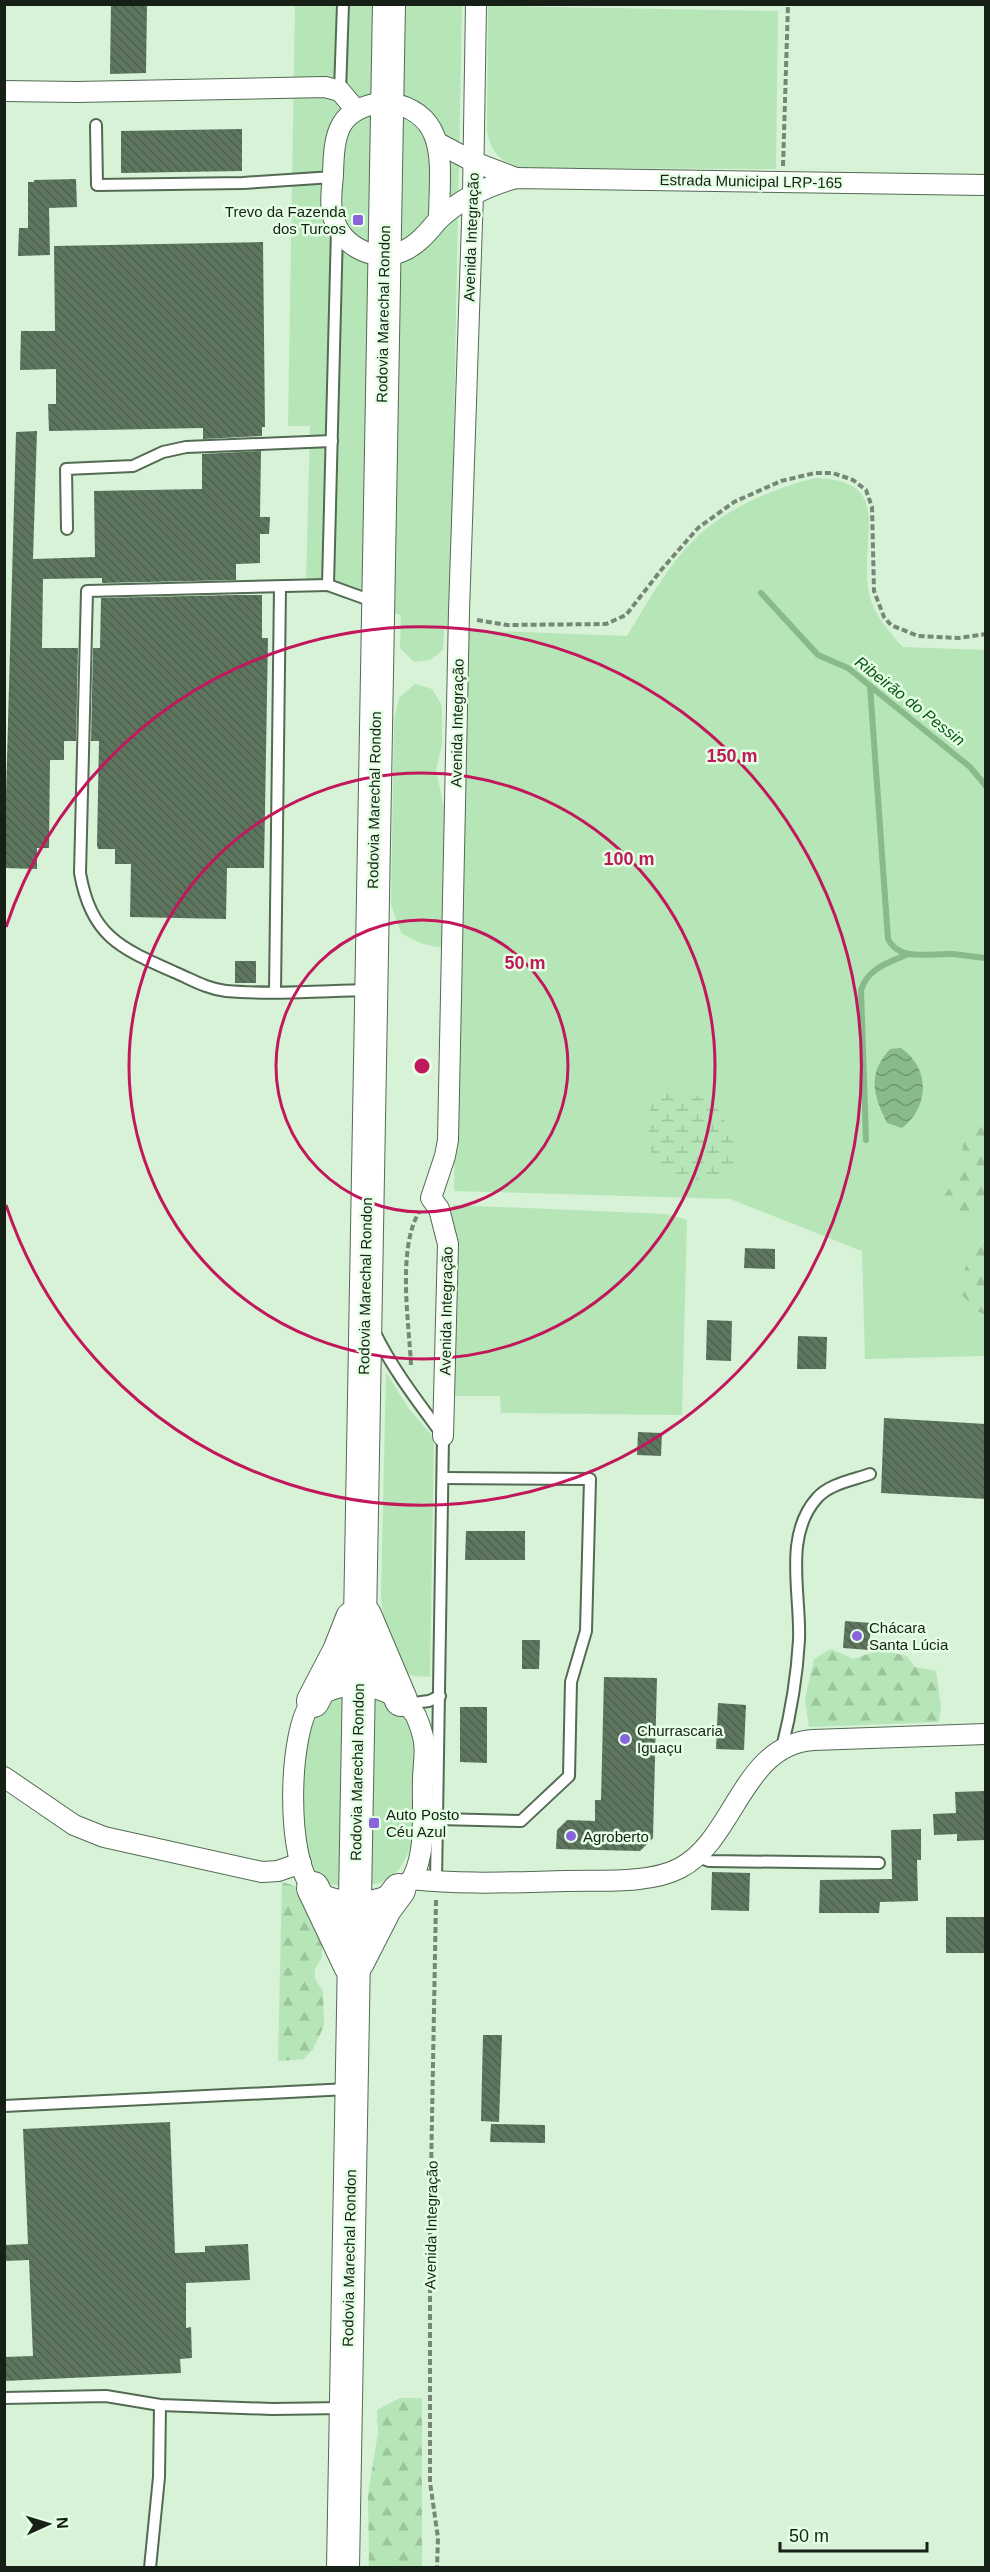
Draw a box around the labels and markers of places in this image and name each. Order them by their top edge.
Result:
place label: Trevo da Fazenda dos Turcos [225,203,347,237]
marker: Trevo da Fazenda dos Turcos [351,213,365,227]
centre of rings [412,1056,432,1076]
place label: Chácara Santa Lúcia [869,1619,949,1653]
marker: Chácara Santa Lúcia [850,1629,864,1643]
place label: Churrascaria Iguaçu [637,1722,724,1756]
marker: Churrascaria Iguaçu [618,1732,632,1746]
place label: Auto Posto Céu Azul [386,1806,459,1840]
marker: Auto Posto Céu Azul [367,1816,381,1830]
place label: Agroberto [583,1828,649,1845]
marker: Agroberto [564,1829,578,1843]

